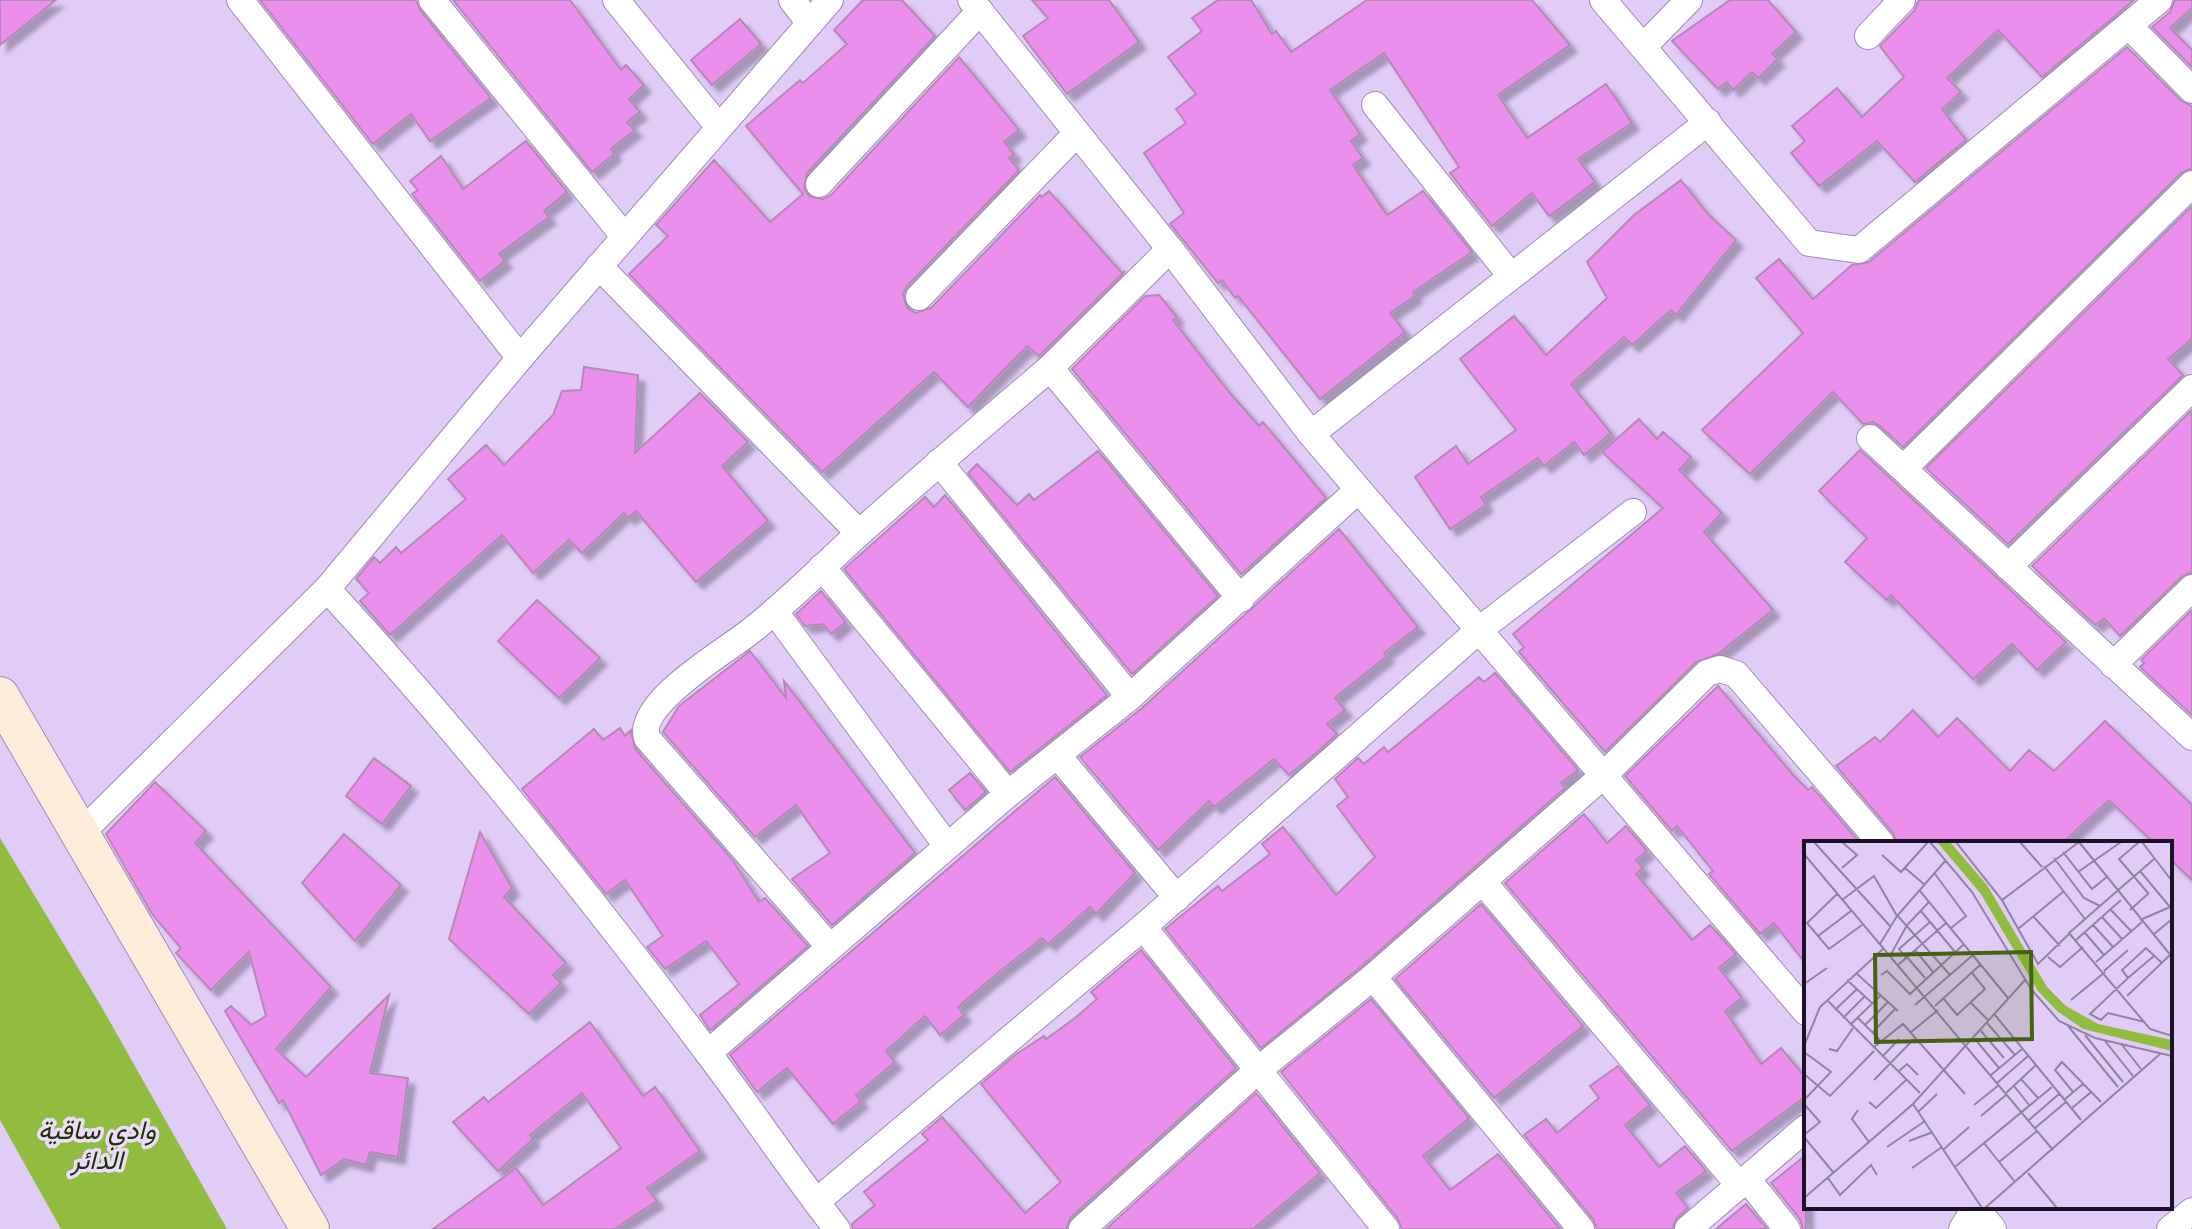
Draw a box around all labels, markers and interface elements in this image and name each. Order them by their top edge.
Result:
inset map [1804,841,2172,1209]
water label: وادي ساقية الدائر [38,1112,157,1178]

